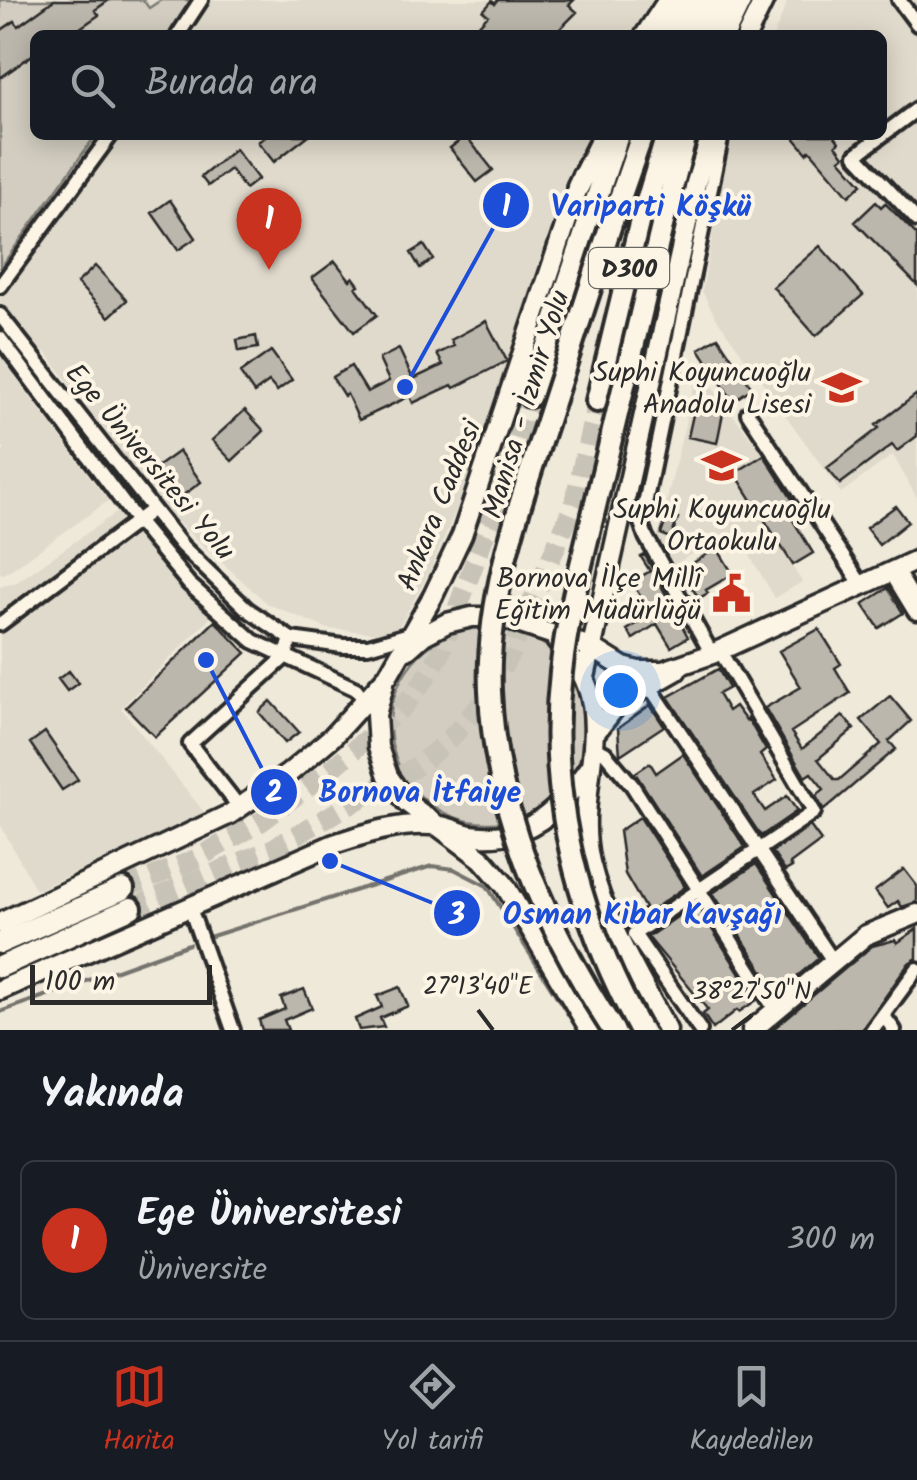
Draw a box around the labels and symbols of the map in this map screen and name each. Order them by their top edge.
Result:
callout: Variparti Köşkü [481,175,771,235]
text: 1 [501,184,511,232]
text: Variparti Köşkü [551,184,752,232]
pin: 1 [236,188,302,270]
road number: D300 [589,248,669,288]
street label: Manisa - İzmir Yolu [471,285,584,525]
place label: Suphi Koyuncuoğlu Anadolu Lisesi [593,351,812,428]
street label: Ege Üniversitesi Yolu [53,354,245,571]
school or university icon: Suphi Koyuncuoğlu Anadolu Lisesi [820,366,862,408]
street label: Ankara Caddesi [386,412,496,598]
school or university icon: Suphi Koyuncuoğlu Ortaokulu [701,444,743,486]
place label: Suphi Koyuncuoğlu Ortaokulu [613,488,831,565]
place label: Bornova İlçe Millî Eğitim Müdürlüğü [495,557,704,634]
public building icon: Bornova İlçe Millî Eğitim Müdürlüğü [710,572,752,614]
your location [595,665,646,716]
callout: Bornova İtfaiye [249,762,541,822]
text: 2 [265,770,283,818]
text: Bornova İtfaiye [319,770,521,818]
callout: Osman Kibar Kavşağı [432,883,801,943]
text: 3 [448,892,465,940]
text: Osman Kibar Kavşağı [503,892,781,940]
scale bar [30,960,212,1004]
text: 27°13'40"E [423,967,534,1007]
text: 38°27'50"N [693,972,811,1012]

